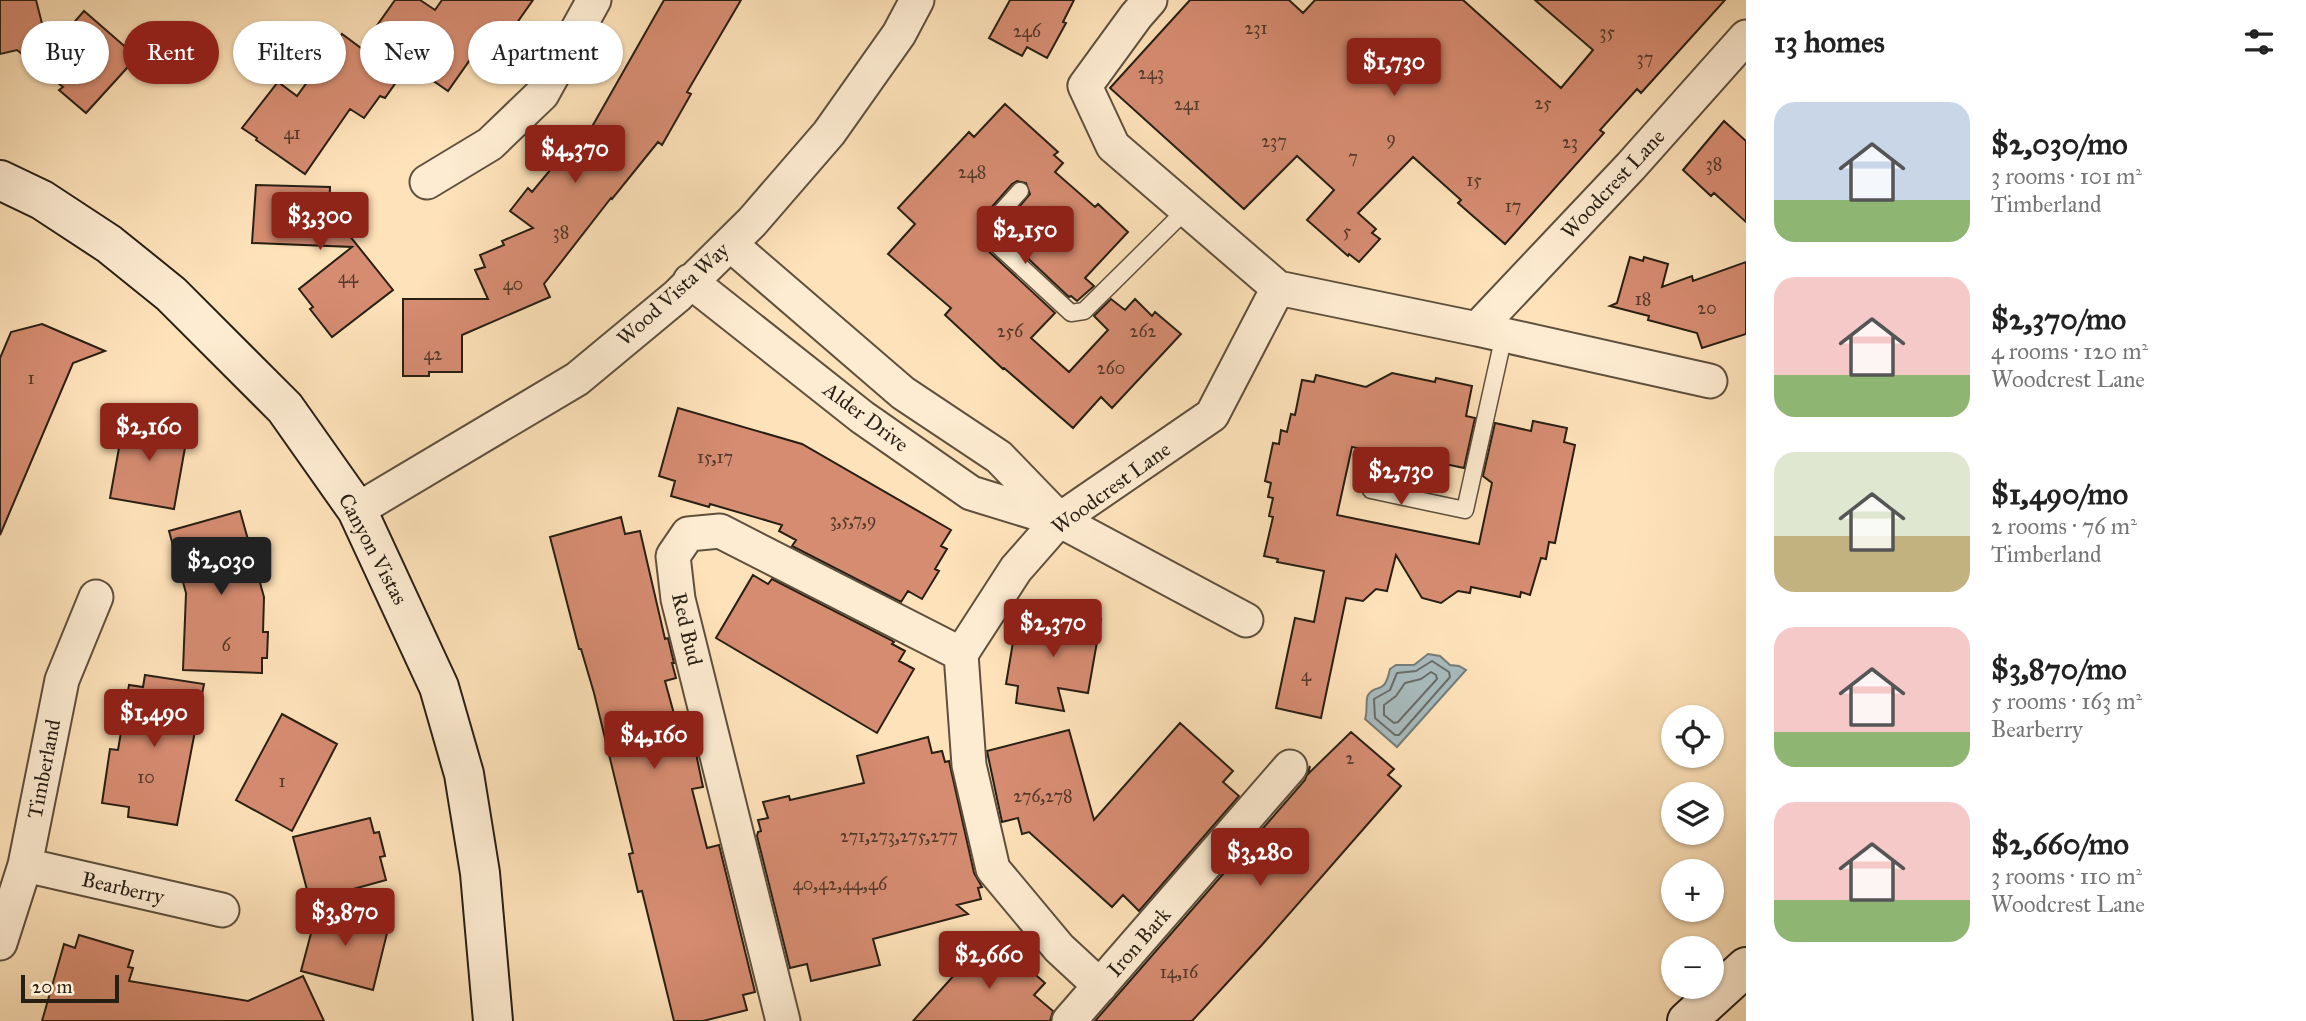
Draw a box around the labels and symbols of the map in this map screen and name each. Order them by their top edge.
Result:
house number: 231 [1244,17,1268,39]
house number: 246 [1013,20,1042,42]
house number: 35 [1599,21,1615,43]
pin: $1,730 [1337,38,1451,98]
house number: 37 [1637,47,1653,69]
house number: 243 [1138,62,1164,84]
house number: 25 [1534,92,1552,114]
house number: 241 [1174,93,1200,115]
house number: 41 [283,122,301,144]
street label: Woodcrest Lane [1556,124,1671,244]
pin: $4,370 [518,125,632,185]
house number: 9 [1386,127,1396,149]
house number: 237 [1261,130,1287,152]
house number: 23 [1562,131,1578,153]
house number: 7 [1348,146,1358,168]
house number: 38 [1706,153,1722,175]
house number: 248 [958,161,986,183]
house number: 15 [1466,169,1482,191]
pin: $3,300 [263,192,377,252]
house number: 17 [1505,195,1521,217]
pin: $2,150 [968,206,1082,266]
house number: 5 [1343,220,1352,242]
house number: 38 [553,221,569,243]
street label: Wood Vista Way [612,236,735,351]
house number: 44 [338,266,359,288]
house number: 40 [503,273,523,295]
house number: 18 [1635,288,1651,310]
house number: 20 [1697,297,1717,319]
house number: 256 [997,320,1024,342]
house number: 262 [1130,320,1157,342]
house number: 42 [424,343,443,365]
house number: 260 [1097,357,1125,379]
house number: 1 [27,367,35,389]
street label: Alder Drive [817,376,914,458]
pin: $2,160 [92,404,206,463]
street label: Woodcrest Lane [1047,436,1176,540]
house number: 15,17 [697,446,733,468]
pin: $2,730 [1344,448,1458,507]
street label: Canyon Vistas [333,489,413,609]
house number: 3,5,7,9 [830,509,876,531]
pin: $2,030 [164,538,278,597]
street label: Red Bud [666,590,708,668]
pin: $2,370 [996,600,1110,659]
house number: 6 [221,634,231,656]
house number: 4 [1301,664,1312,686]
pin: $1,490 [97,690,211,749]
pin: $4,160 [597,712,711,771]
street label: Timberland [22,717,66,821]
house number: 2 [1346,747,1355,769]
house number: 10 [137,766,155,788]
house number: 1 [278,770,286,792]
house number: 276,278 [1013,785,1073,807]
house number: 271,273,275,277 [840,825,958,847]
pin: $3,280 [1203,828,1317,888]
street label: Bearberry [79,866,168,910]
house number: 40,42,44,46 [793,873,888,895]
pin: $3,870 [288,888,402,948]
street label: Iron Bark [1102,902,1176,982]
pin: $2,660 [932,932,1046,991]
house number: 14,16 [1160,961,1199,983]
scale bar [21,972,119,1004]

